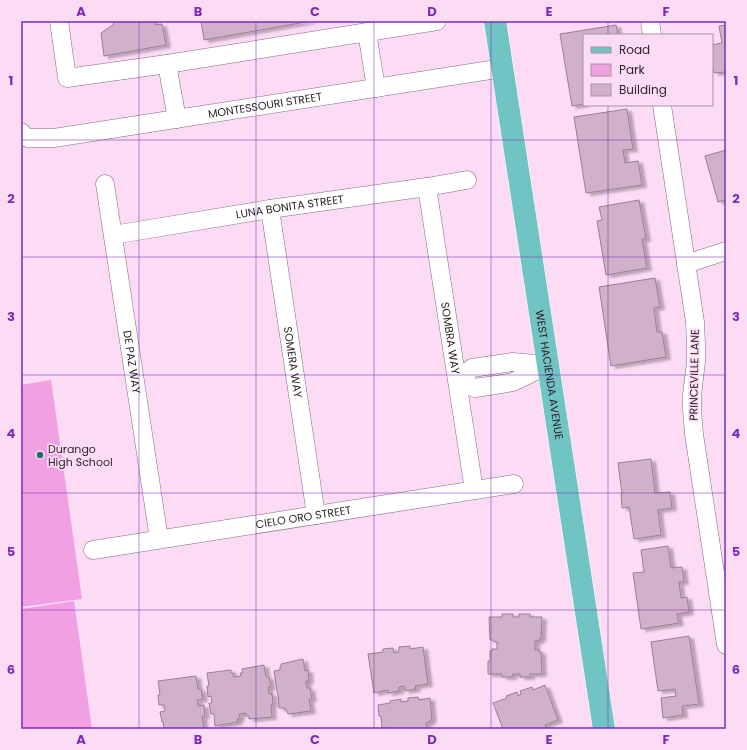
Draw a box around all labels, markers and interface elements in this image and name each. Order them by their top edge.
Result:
text: A [76,2,86,21]
text: B [194,2,203,21]
text: C [310,2,320,21]
text: D [427,2,437,21]
text: E [545,2,553,21]
text: F [662,2,670,21]
legend [583,34,713,106]
text: Road [619,41,650,58]
text: Park [619,61,646,78]
text: 1 [9,71,13,90]
text: 1 [734,71,738,90]
text: Building [619,81,667,98]
street label: MONTESSOURI STREET [207,88,323,122]
text: 2 [7,189,15,208]
text: 2 [732,189,740,208]
street label: LUNA BONITA STREET [235,191,345,223]
street label: SOMBRA WAY [437,301,464,376]
text: 3 [7,307,15,326]
text: 3 [732,307,740,326]
street label: WEST HACIENDA AVENUE [532,309,567,441]
street label: SOMERA WAY [280,326,306,400]
street label: DE PAZ WAY [119,329,145,395]
street label: PRINCEVILLE LANE [685,329,703,421]
text: 4 [7,424,16,443]
text: 4 [732,424,741,443]
place label: Durango High School [48,441,113,470]
marker: Durango High School [35,450,45,460]
street label: CIELO ORO STREET [254,502,352,532]
text: 5 [7,542,15,561]
text: 5 [732,542,740,561]
text: 6 [7,660,15,679]
text: 6 [732,660,740,679]
text: A [76,730,86,749]
text: B [194,730,203,749]
text: C [310,730,320,749]
text: D [427,730,437,749]
text: E [545,730,553,749]
text: F [662,730,670,749]

